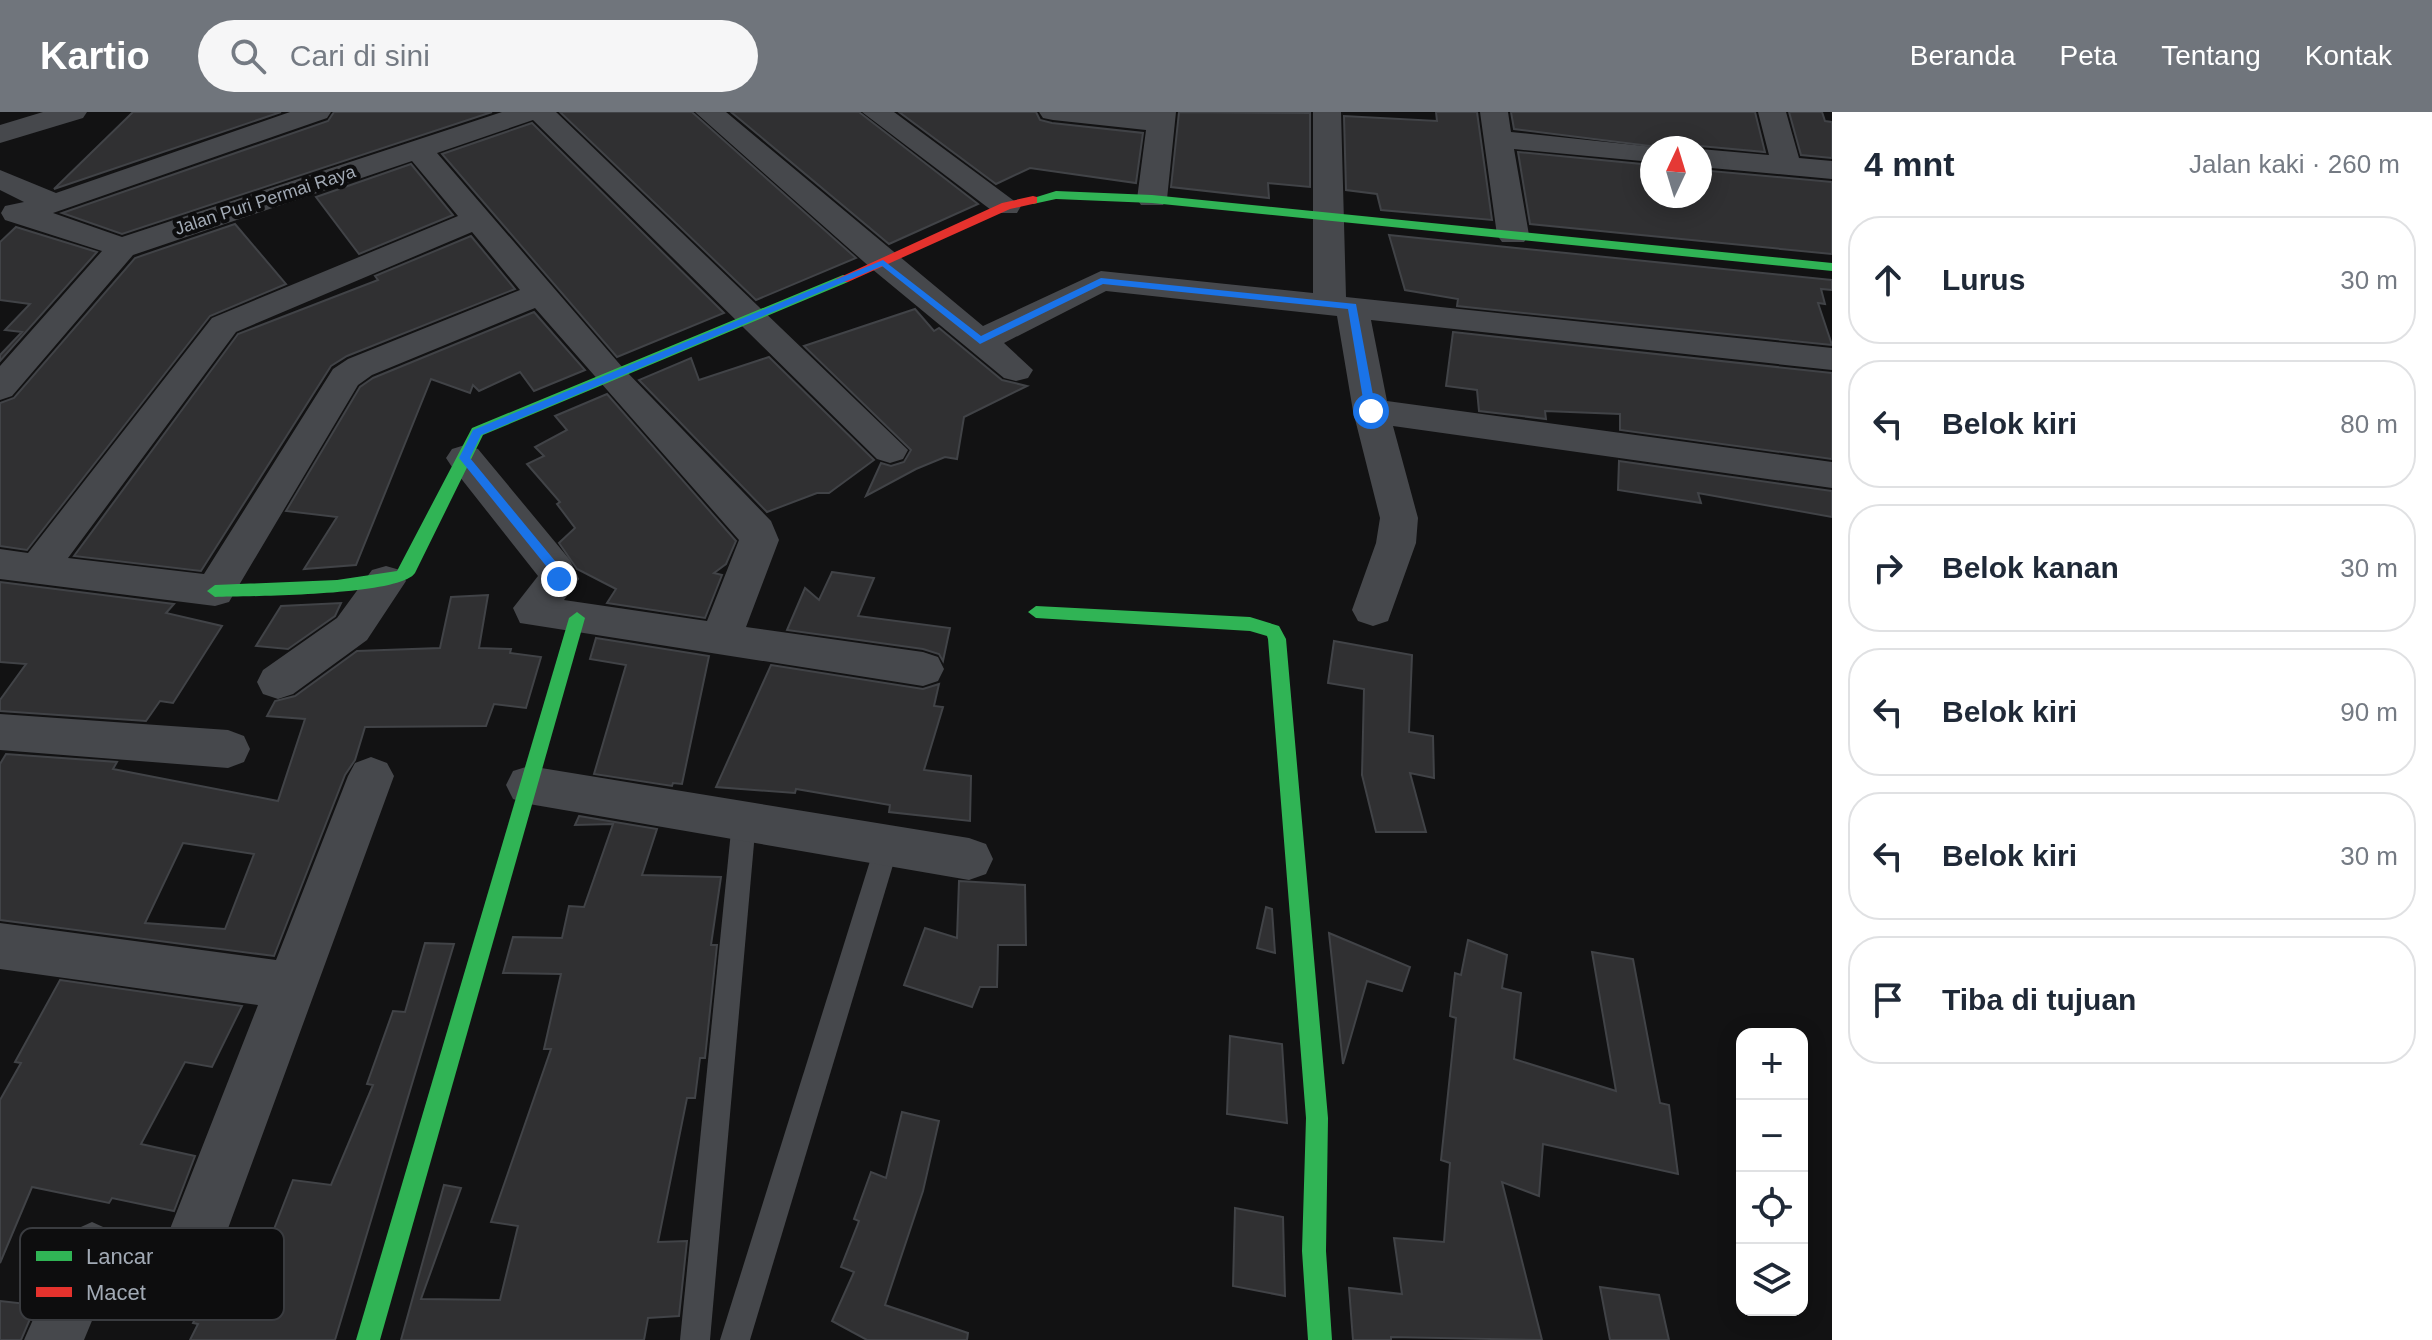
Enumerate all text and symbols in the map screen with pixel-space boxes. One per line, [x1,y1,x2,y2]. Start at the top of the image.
search box [198,20,758,92]
icon: search [226,34,270,78]
text: Kartio [40,35,150,77]
text: Cari di sini [290,39,430,72]
text: Beranda [1910,40,2016,71]
text: Peta [2060,40,2117,71]
text: Tentang [2161,40,2261,71]
text: Kontak [2305,40,2392,71]
north arrow [1640,136,1712,208]
text: 4 mnt [1864,145,1955,183]
text: Jalan kaki · 260 m [2189,149,2400,179]
street label: Jalan Puri Permai Raya [172,161,359,239]
icon: ahead [1866,258,1910,302]
text: Lurus [1942,263,2025,296]
text: 30 m [2340,265,2398,295]
route start [1353,393,1389,429]
icon: left [1866,402,1910,446]
text: Belok kiri [1942,407,2077,440]
text: 80 m [2340,409,2398,439]
icon: right [1866,546,1910,590]
text: Belok kanan [1942,551,2119,584]
text: 30 m [2340,553,2398,583]
route end [541,561,577,597]
icon: left [1866,690,1910,734]
text: Belok kiri [1942,695,2077,728]
text: 90 m [2340,697,2398,727]
icon: left [1866,834,1910,878]
text: Belok kiri [1942,839,2077,872]
text: 30 m [2340,841,2398,871]
icon: arrive [1866,978,1910,1022]
text: Tiba di tujuan [1942,983,2136,1016]
map controls [1736,1028,1808,1316]
button: + [1736,1028,1808,1100]
button: − [1736,1100,1808,1172]
button: locate [1736,1172,1808,1244]
legend [20,1228,284,1320]
text: Lancar [86,1244,153,1269]
button: layers [1736,1244,1808,1316]
text: Macet [86,1280,146,1305]

